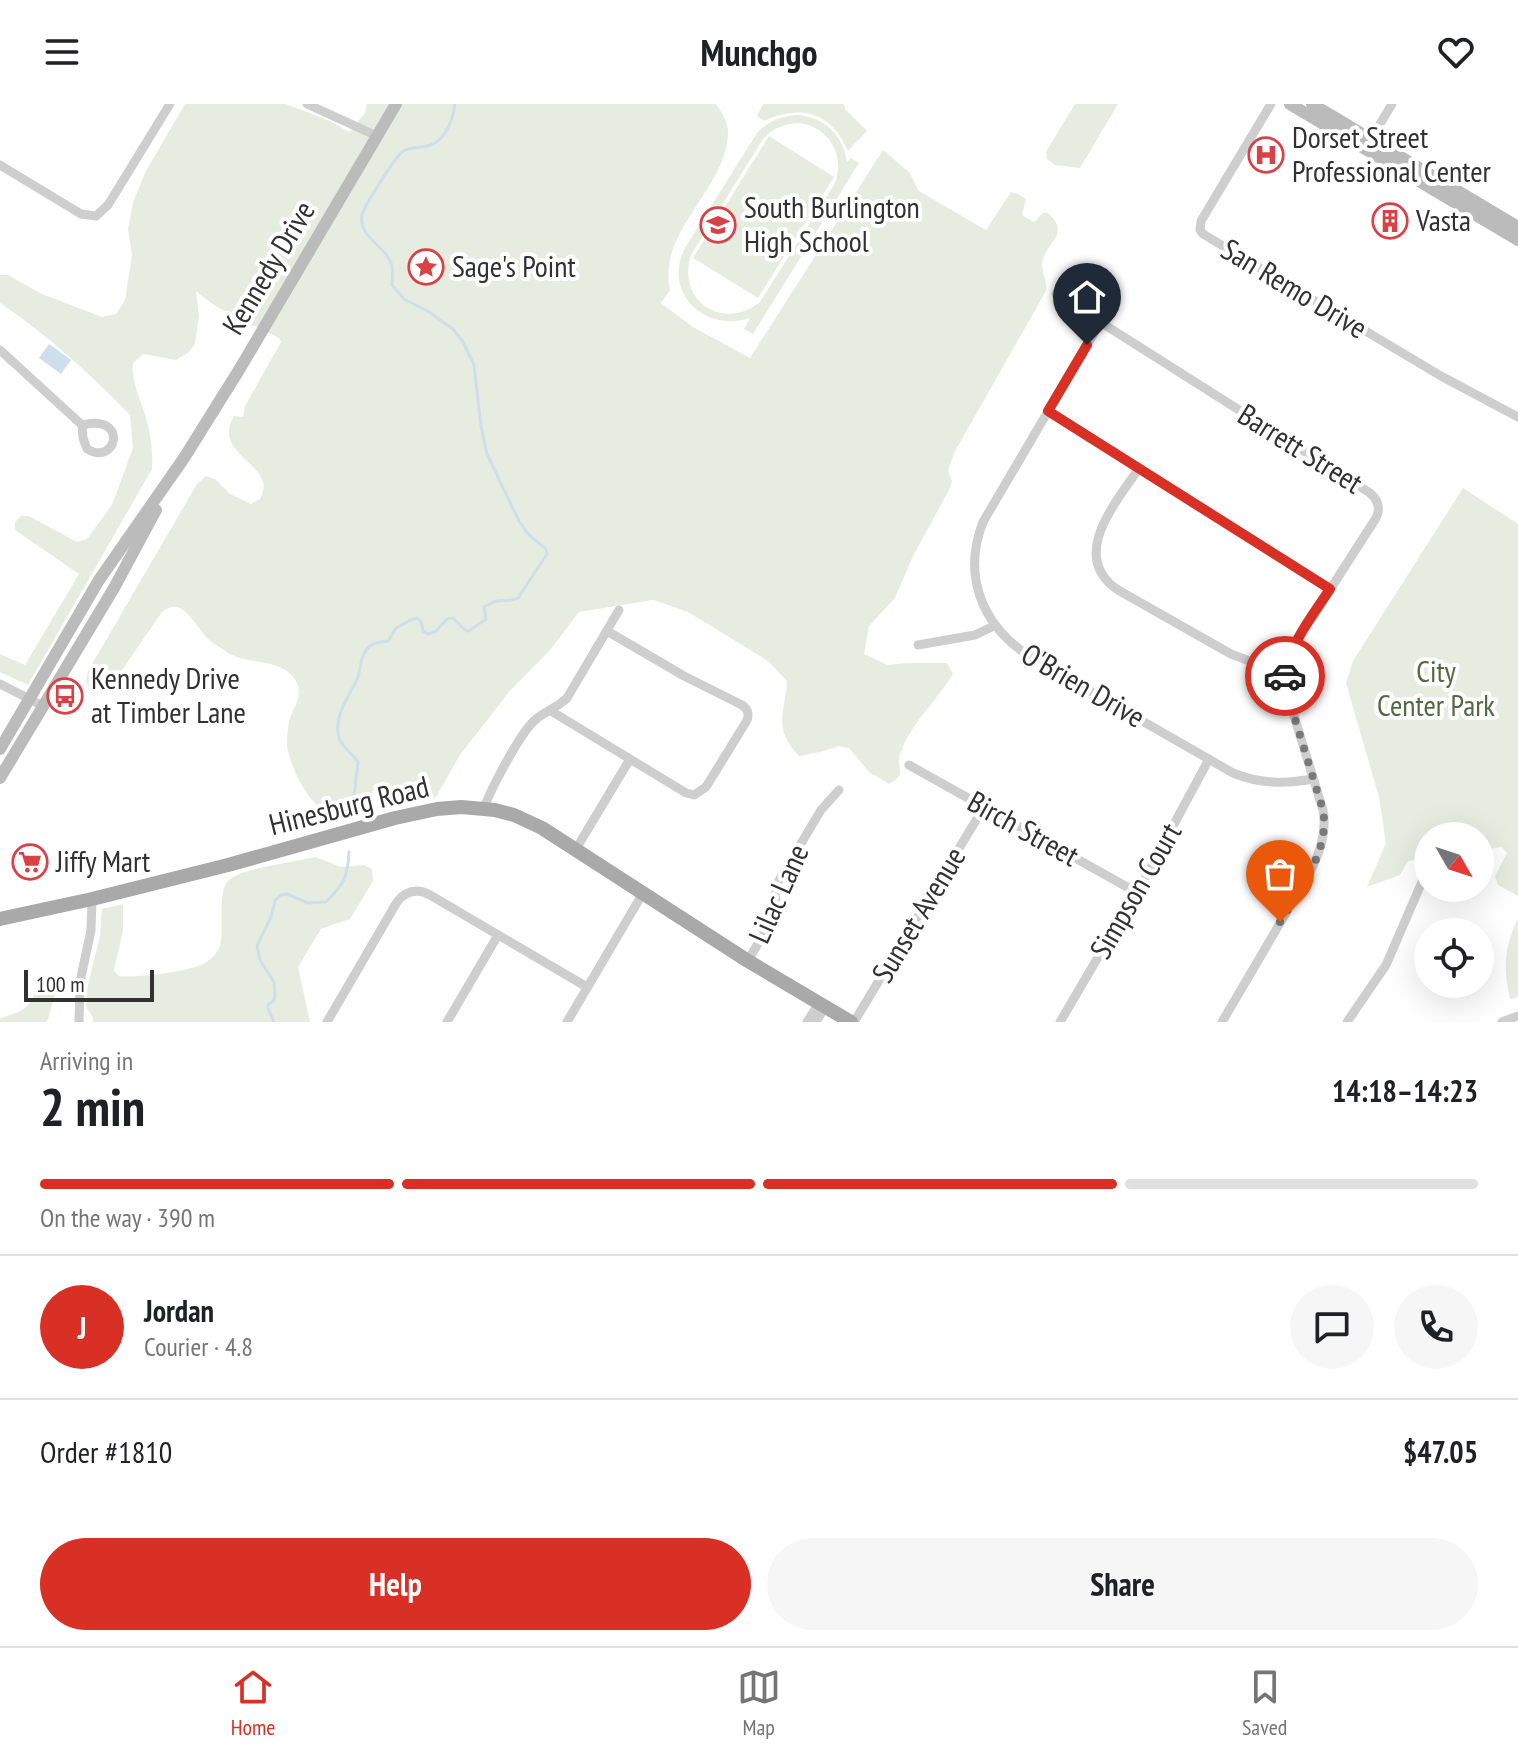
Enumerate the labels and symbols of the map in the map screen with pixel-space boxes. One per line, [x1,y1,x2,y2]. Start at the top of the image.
place label: Dorset Street Professional Center [1292,117,1492,190]
hospital icon: Dorset Street Professional Center [1247,136,1285,174]
place label: South Burlington High School [744,187,920,260]
street label: Kennedy Drive [213,193,323,341]
place label: Vasta [1415,200,1471,239]
building icon: Vasta [1371,202,1409,240]
school or university icon: South Burlington High School [699,206,737,244]
street label: San Remo Drive [1215,229,1375,346]
place label: Sage's Point [452,246,576,285]
place icon: Sage's Point [407,248,445,286]
pin [1053,263,1121,345]
street label: Barrett Street [1231,394,1371,502]
street label: O'Brien Drive [1015,634,1152,736]
courier [1245,636,1325,716]
park label: City Center Park [1377,651,1495,724]
place label: Kennedy Drive at Timber Lane [91,658,246,731]
bus stop icon: Kennedy Drive at Timber Lane [46,677,84,715]
street label: Hinesburg Road [265,766,432,843]
street label: Birch Street [961,781,1087,874]
street label: Simpson Court [1080,815,1190,965]
north arrow [1414,822,1494,902]
street label: Lilac Lane [739,838,817,949]
street label: Sunset Avenue [862,839,973,989]
pin [1246,840,1314,922]
place label: Jiffy Mart [55,841,151,880]
supermarket icon: Jiffy Mart [11,843,49,881]
scale bar [24,966,154,1002]

